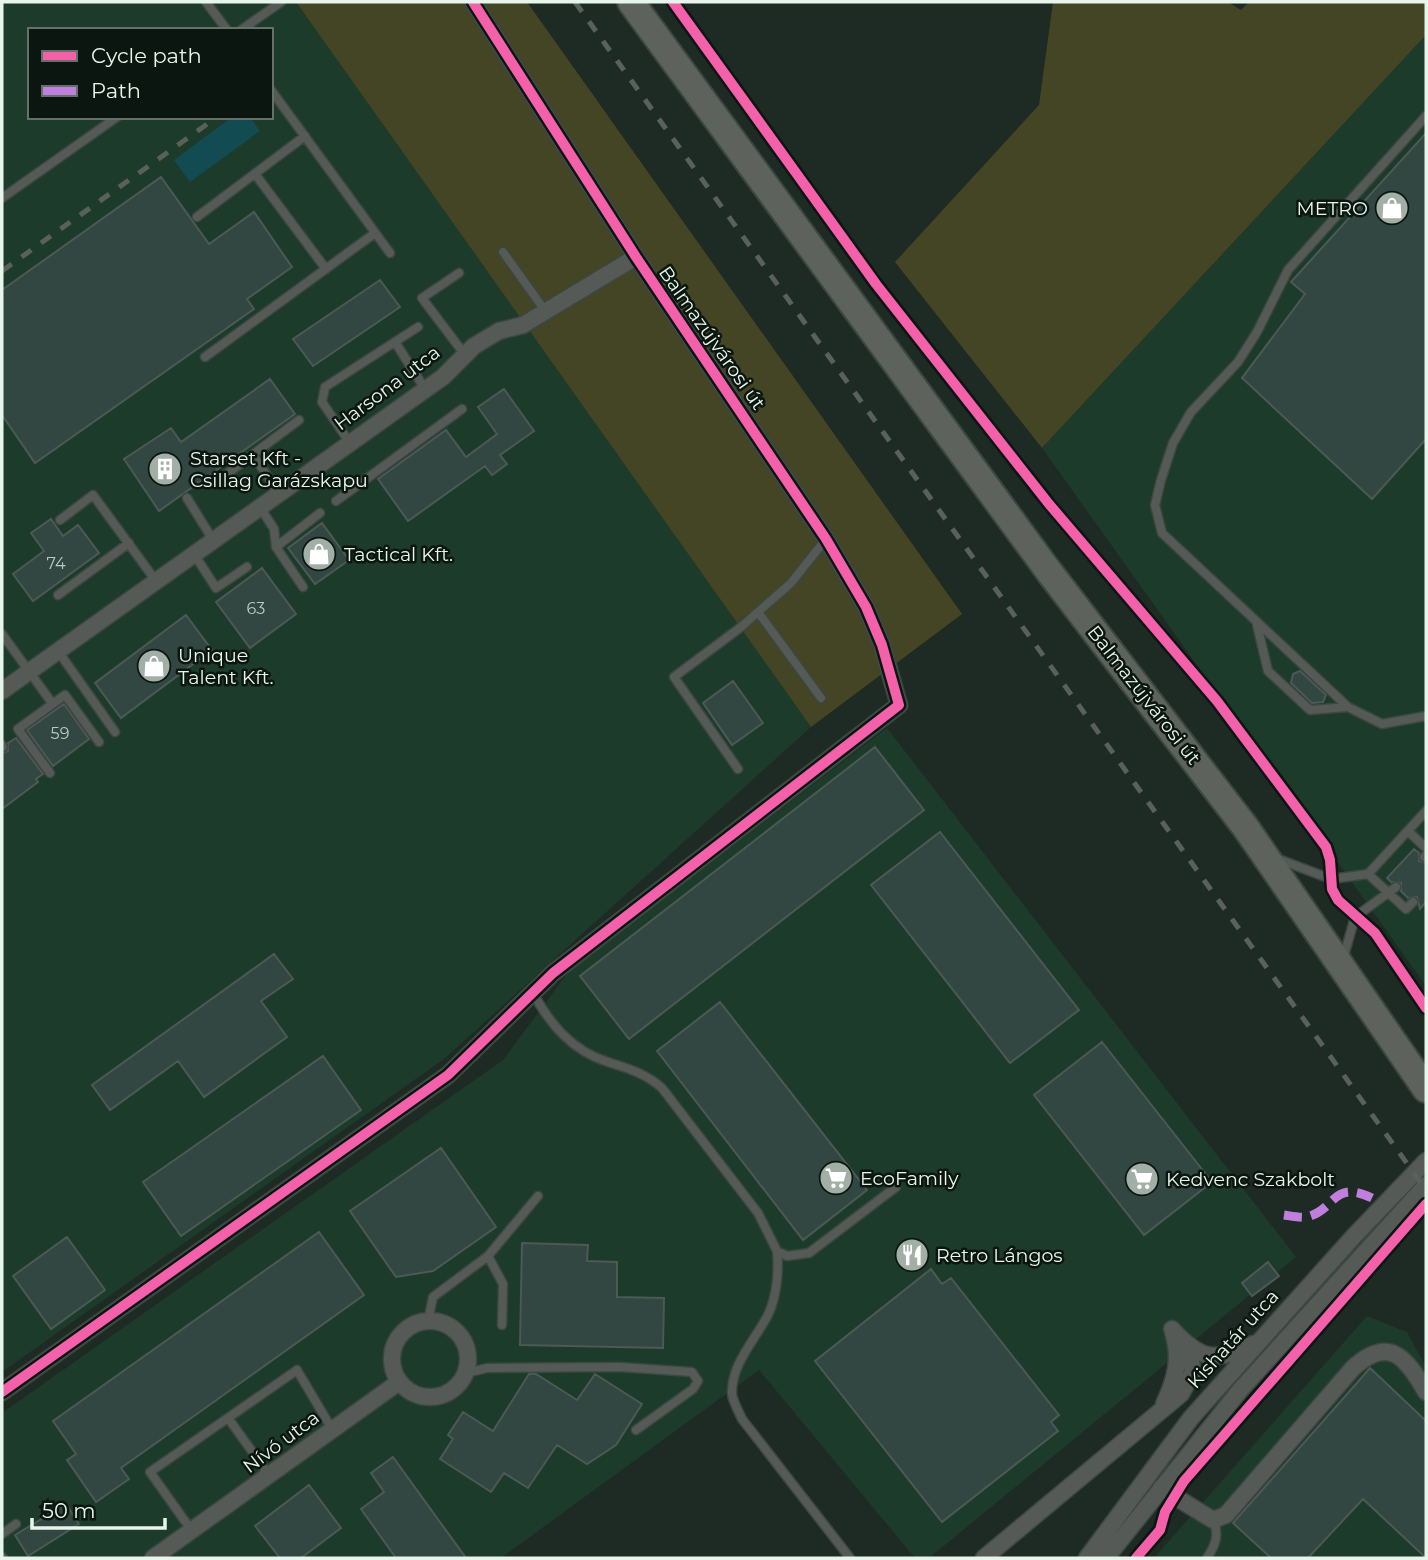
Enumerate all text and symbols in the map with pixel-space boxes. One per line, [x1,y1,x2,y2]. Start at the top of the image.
legend [28,28,273,119]
text: Cycle path [91,43,202,68]
text: Path [91,78,141,103]
shop icon: METRO [1373,189,1411,227]
place label: METRO [1297,197,1368,220]
street label: Balmazújvárosi út [654,262,770,414]
street label: Harsona utca [330,341,444,435]
place label: Starset Kft - Csillag Garázskapu [190,447,368,492]
building icon: Starset Kft - Csillag Garázskapu [146,450,184,488]
shop icon: Tactical Kft. [300,535,338,573]
place label: Tactical Kft. [344,543,453,566]
house number: 74 [47,554,66,573]
house number: 63 [247,599,265,618]
street label: Balmazújvárosi út [1083,621,1206,769]
place label: Unique Talent Kft. [178,644,274,689]
shop icon: Unique Talent Kft. [135,647,173,685]
house number: 59 [51,724,69,743]
supermarket icon: EcoFamily [817,1159,855,1197]
supermarket icon: Kedvenc Szakbolt [1123,1160,1161,1198]
place label: EcoFamily [860,1167,959,1190]
place label: Kedvenc Szakbolt [1166,1168,1335,1191]
restaurant icon: Retro Lángos [893,1236,931,1274]
place label: Retro Lángos [936,1244,1063,1267]
street label: Kishatár utca [1183,1285,1283,1393]
street label: Nívó utca [238,1406,324,1478]
scale bar [32,1486,164,1530]
text: 50 m [42,1498,96,1523]

